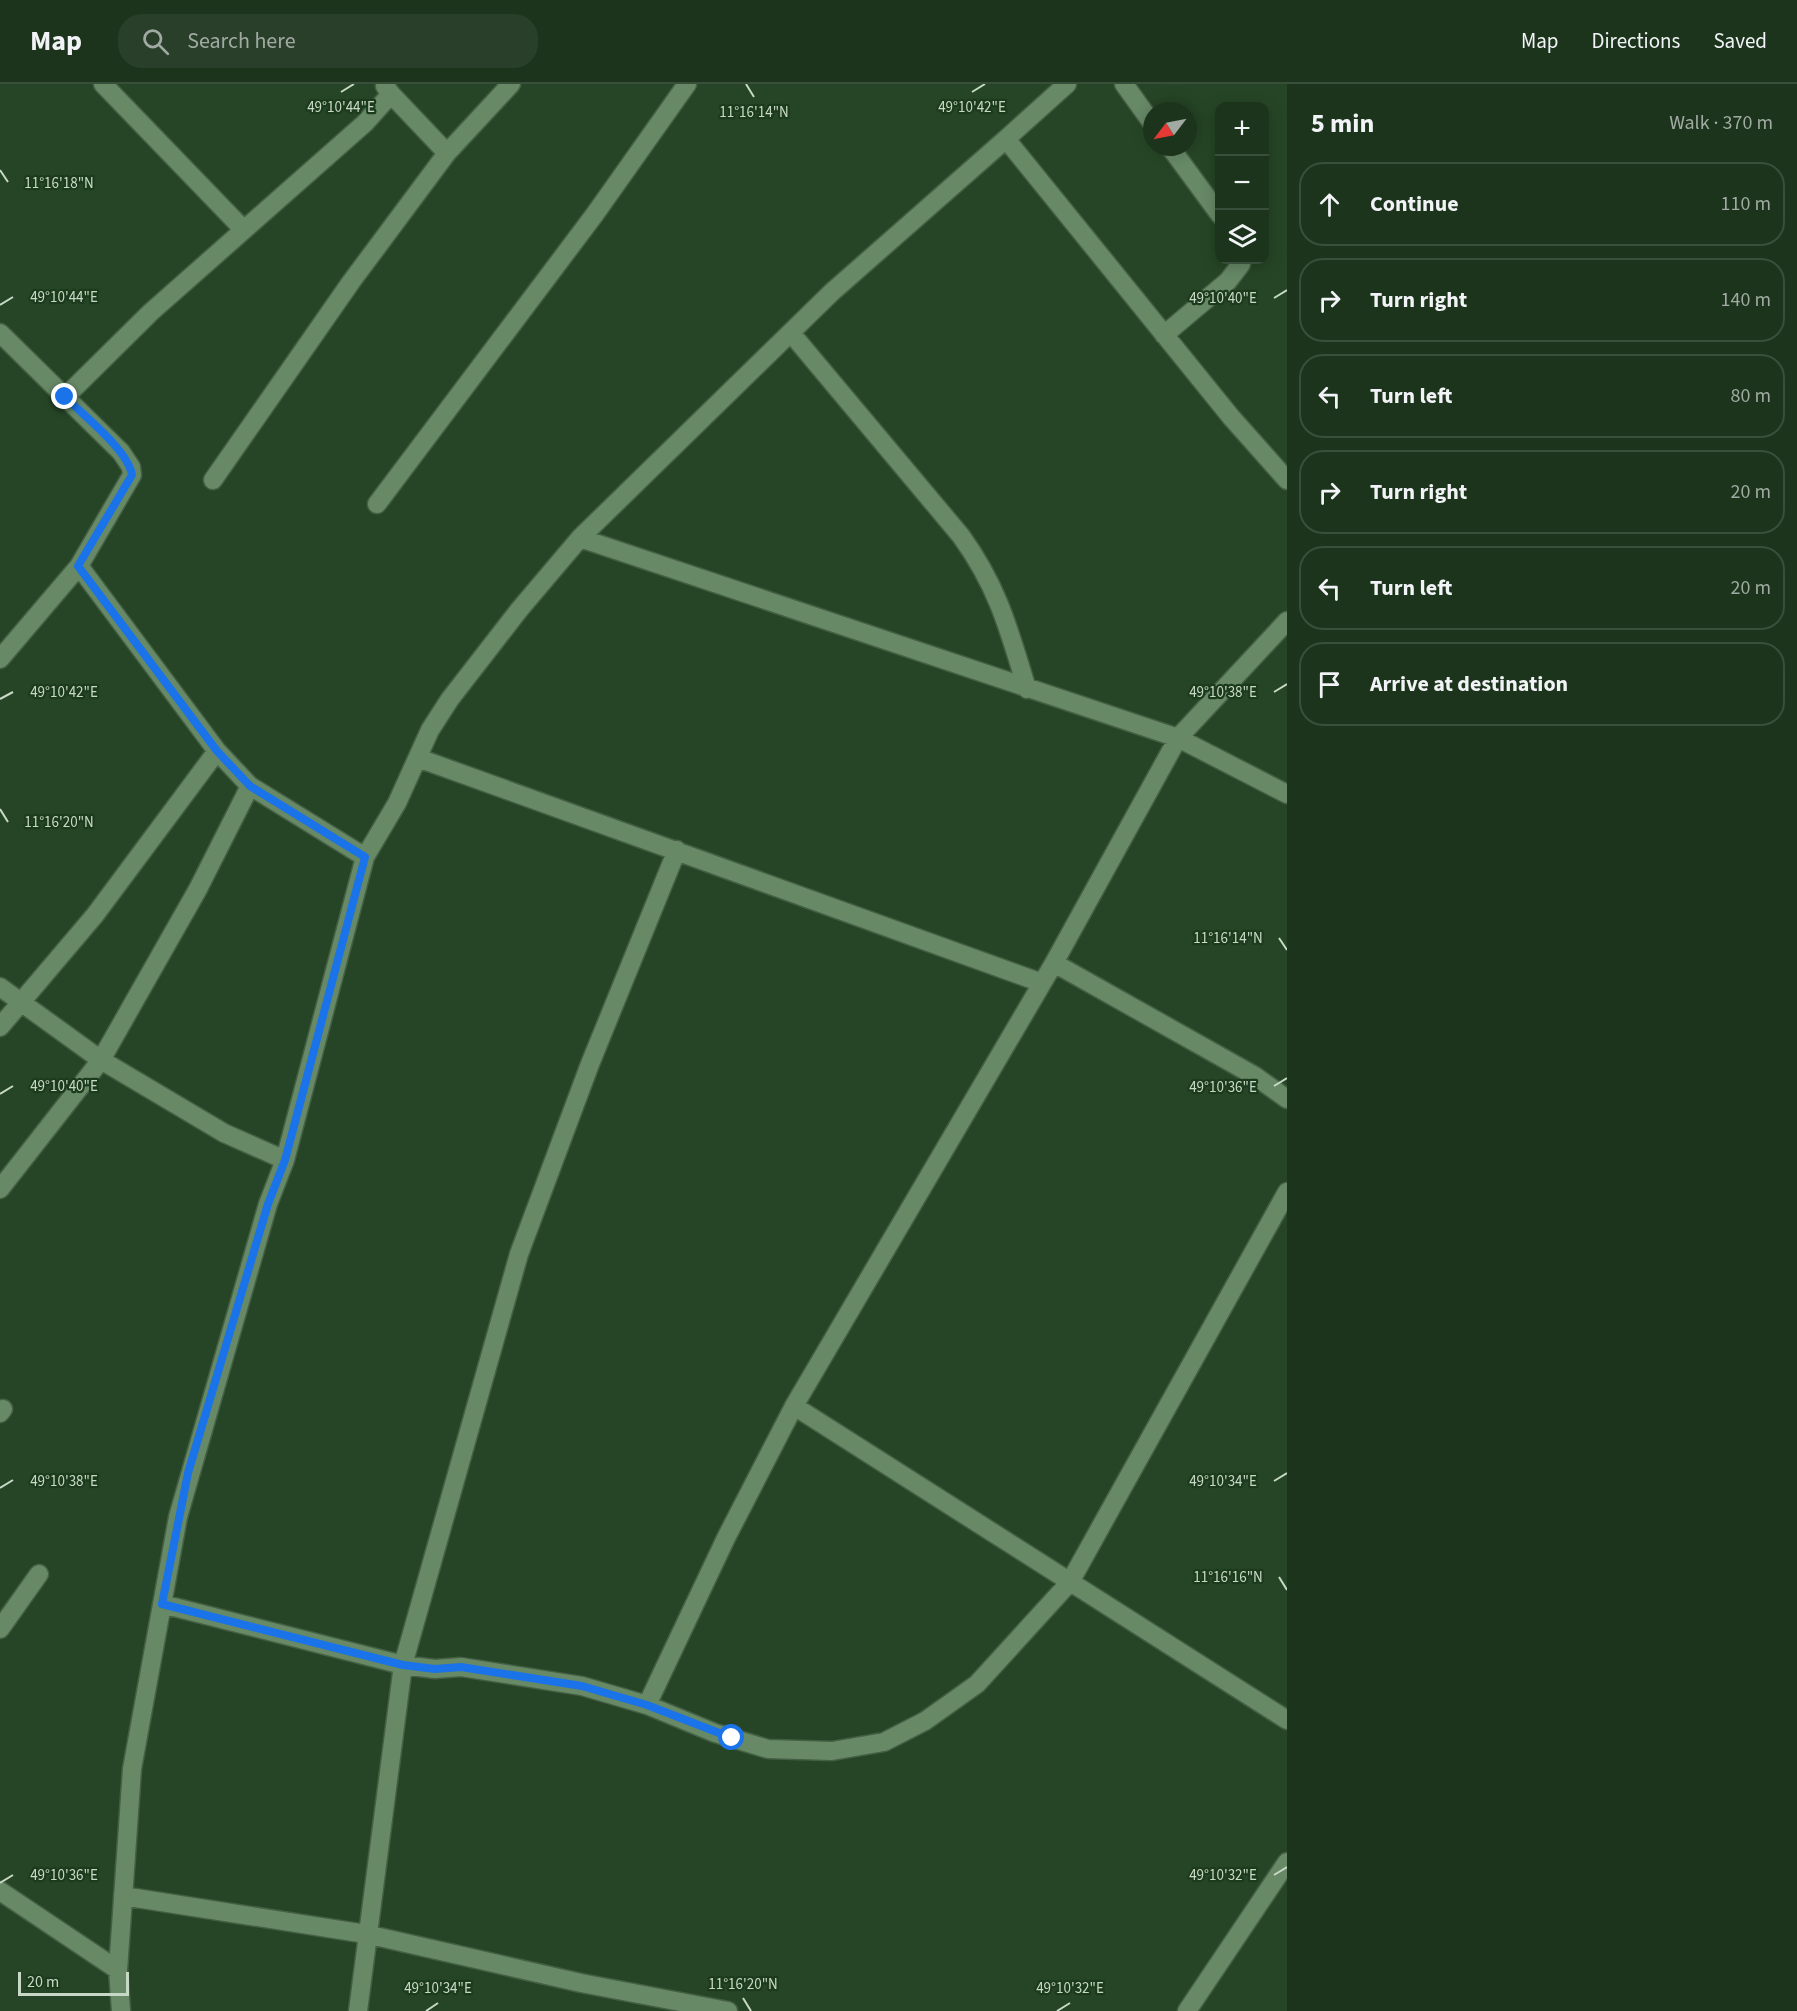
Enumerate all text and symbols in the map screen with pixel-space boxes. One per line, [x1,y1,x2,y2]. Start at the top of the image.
search box [118,14,538,68]
text: Map [30,21,82,61]
icon: search [139,25,172,58]
text: Search here [187,25,296,57]
text: Map [1521,26,1559,56]
text: Directions [1592,26,1680,56]
text: Saved [1713,26,1767,56]
text: 49°10'44"E [307,97,375,118]
text: 49°10'42"E [938,97,1006,118]
text: 11°16'14"N [719,102,789,123]
north arrow [1143,102,1197,156]
map controls [1215,102,1269,264]
button: + [1215,102,1269,156]
text: 5 min [1311,105,1374,142]
text: Walk · 370 m [1669,109,1773,137]
button: − [1215,156,1269,210]
text: 11°16'18"N [24,173,94,194]
icon: ahead [1313,188,1346,221]
text: Continue [1370,188,1459,220]
text: 110 m [1721,190,1771,218]
button: layers [1215,210,1269,264]
icon: right [1313,284,1346,317]
text: Turn right [1370,284,1467,316]
text: 140 m [1721,286,1771,314]
text: 49°10'44"E [30,287,98,308]
text: 49°10'40"E [1189,288,1257,309]
icon: left [1313,380,1346,413]
text: Turn left [1370,380,1452,412]
text: 80 m [1731,382,1771,410]
route end [51,383,77,409]
icon: right [1313,476,1346,509]
text: Turn right [1370,476,1467,508]
text: 20 m [1731,478,1771,506]
icon: left [1313,572,1346,605]
text: Turn left [1370,572,1452,604]
text: 20 m [1731,574,1771,602]
icon: arrive [1313,668,1346,701]
text: Arrive at destination [1370,668,1568,700]
text: 49°10'42"E [30,682,98,703]
text: 49°10'38"E [1189,682,1257,703]
text: 11°16'20"N [24,812,94,833]
text: 11°16'14"N [1193,928,1263,949]
text: 49°10'40"E [30,1076,98,1097]
text: 49°10'36"E [1189,1077,1257,1098]
text: 49°10'38"E [30,1471,98,1492]
text: 49°10'34"E [1189,1471,1257,1492]
text: 11°16'16"N [1193,1567,1263,1588]
route start [718,1724,744,1750]
text: 49°10'36"E [30,1865,98,1886]
text: 49°10'32"E [1189,1865,1257,1886]
scale bar [18,1969,129,1996]
text: 20 m [27,1971,59,1993]
text: 11°16'20"N [708,1974,778,1995]
text: 49°10'34"E [404,1978,472,1999]
text: 49°10'32"E [1036,1978,1104,1999]

